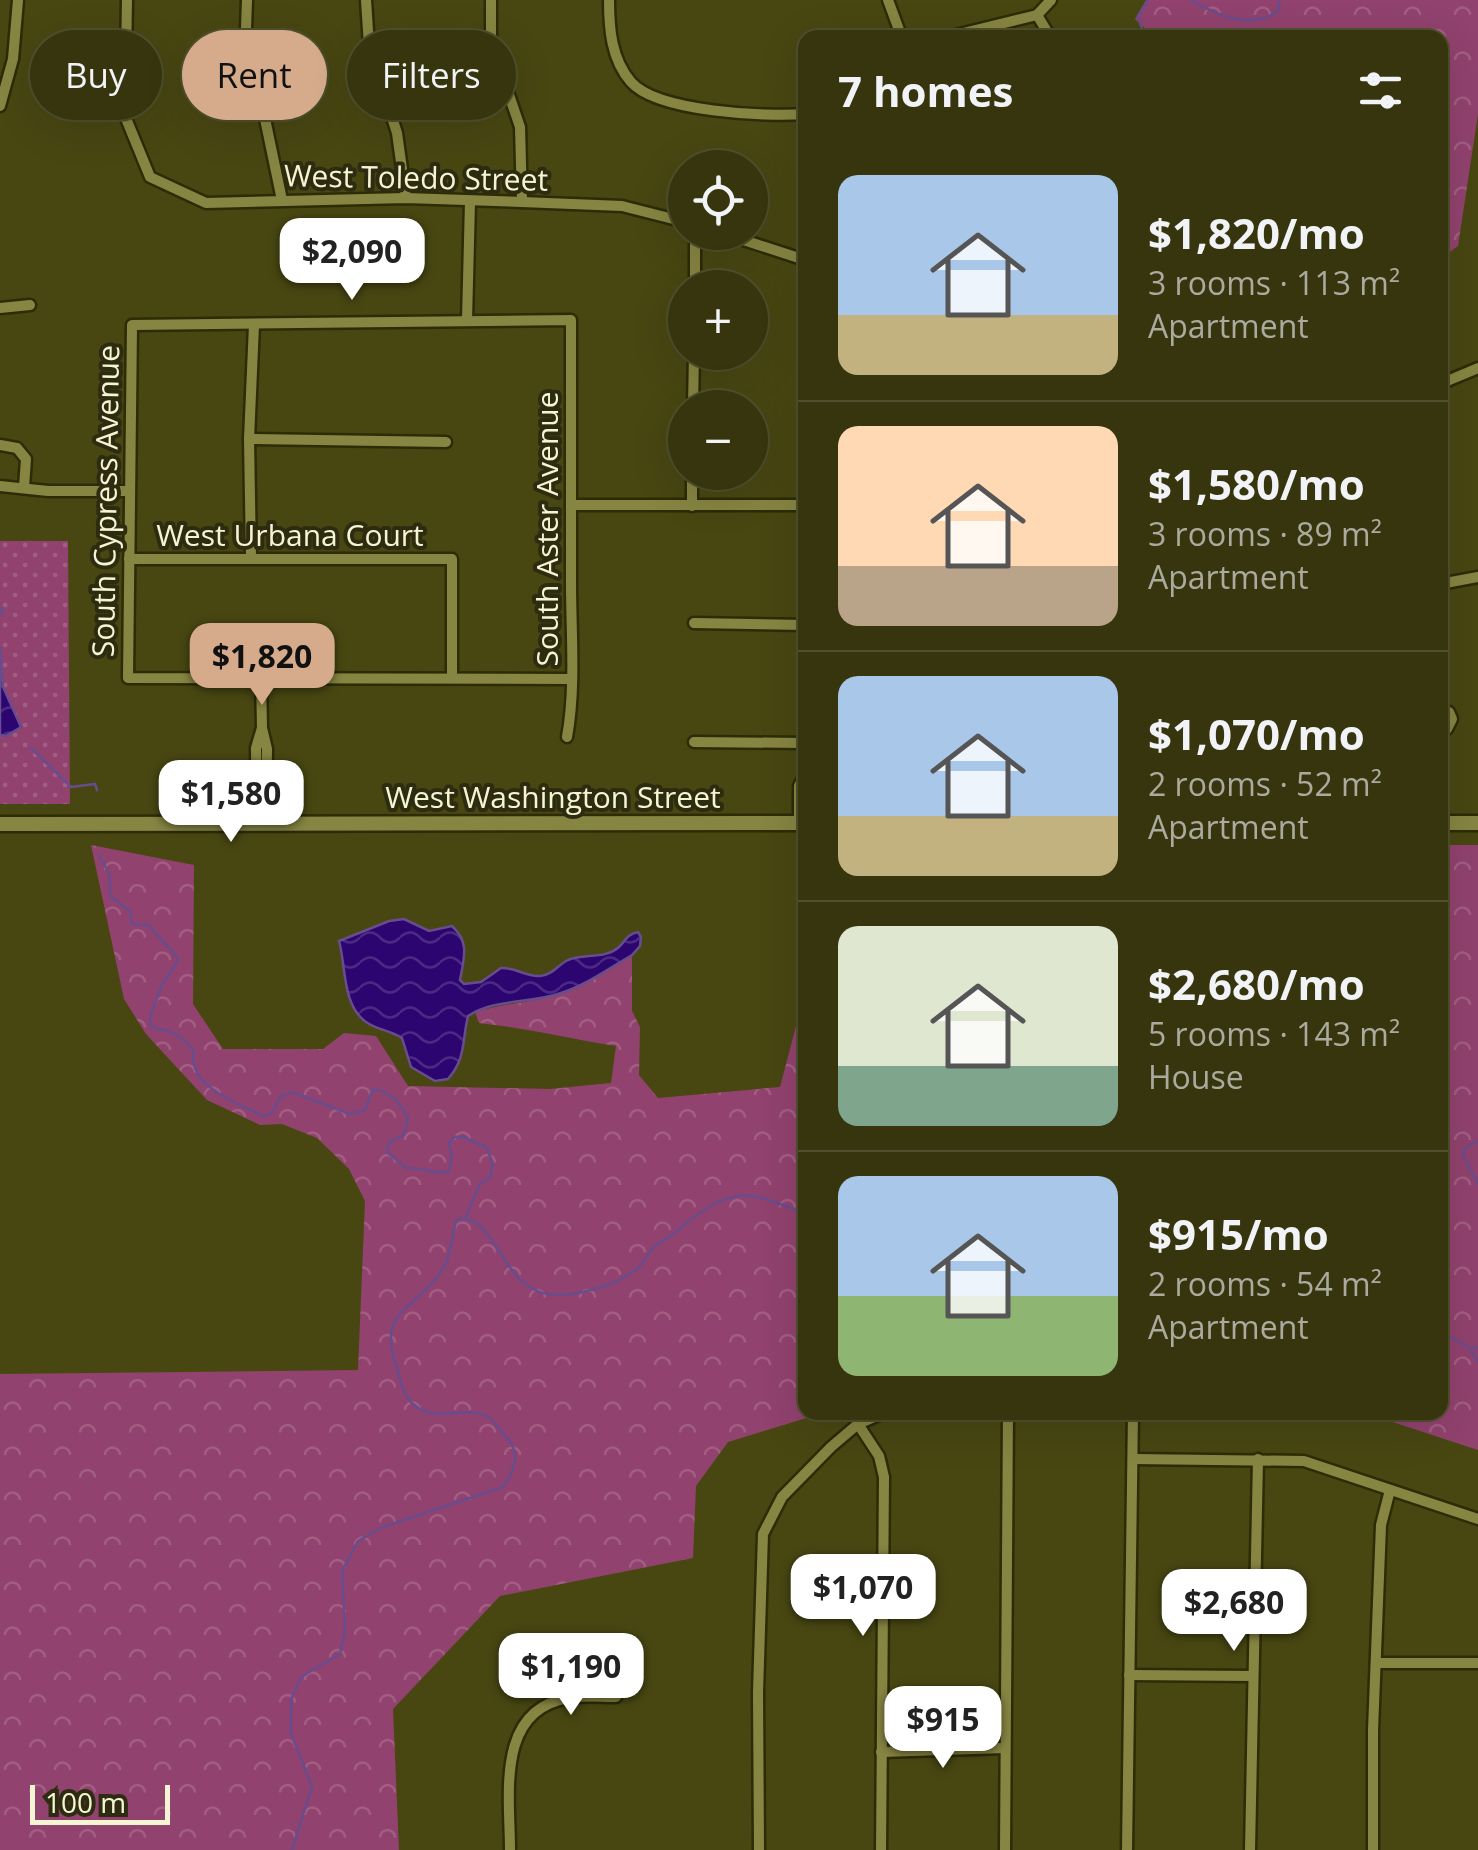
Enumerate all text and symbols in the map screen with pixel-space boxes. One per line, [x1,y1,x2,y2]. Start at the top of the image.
chip: Buy [30,30,162,120]
chip: Rent [182,30,327,120]
chip: Filters [347,30,516,120]
text: 7 homes [838,62,1013,119]
icon: filters [1353,63,1408,118]
map controls [668,150,768,490]
button: locate [668,150,768,250]
street label: West Toledo Street [284,154,548,200]
text: $1,820/mo [1148,204,1365,261]
icon: home [918,215,1038,335]
pin: $2,090 [271,218,433,303]
text: $2,090 [302,229,402,272]
text: 3 rooms · 113 m² [1148,261,1400,304]
button: + [668,270,768,370]
text: Apartment [1148,304,1309,347]
street label: South Cypress Avenue [82,345,128,657]
button: − [668,390,768,490]
street label: South Aster Avenue [526,391,567,667]
text: $1,580/mo [1148,455,1365,512]
icon: home [918,466,1038,586]
text: 3 rooms · 89 m² [1148,512,1382,555]
street label: West Urbana Court [156,514,424,555]
text: Apartment [1148,555,1309,598]
pin: $1,820 [181,623,343,708]
text: $1,820 [212,634,312,677]
text: $1,070/mo [1148,705,1365,762]
icon: home [918,716,1038,836]
pin: $1,580 [150,760,312,845]
text: 2 rooms · 52 m² [1148,762,1382,805]
text: $1,580 [181,771,281,814]
street label: West Washington Street [385,776,721,817]
text: Apartment [1148,805,1309,848]
text: $2,680/mo [1148,955,1365,1012]
icon: home [918,966,1038,1086]
text: 5 rooms · 143 m² [1148,1012,1400,1055]
text: House [1148,1055,1244,1098]
text: $915/mo [1148,1205,1329,1262]
icon: home [918,1216,1038,1336]
text: 2 rooms · 54 m² [1148,1262,1382,1305]
text: Apartment [1148,1305,1309,1348]
pin: $1,070 [782,1554,944,1639]
text: $1,070 [813,1565,913,1608]
pin: $2,680 [1153,1569,1315,1654]
text: $2,680 [1184,1580,1284,1623]
pin: $1,190 [490,1633,652,1718]
text: $1,190 [521,1644,621,1687]
pin: $915 [884,1686,1002,1771]
text: $915 [906,1697,980,1740]
scale bar [30,1780,170,1824]
text: 100 m [45,1783,126,1821]

